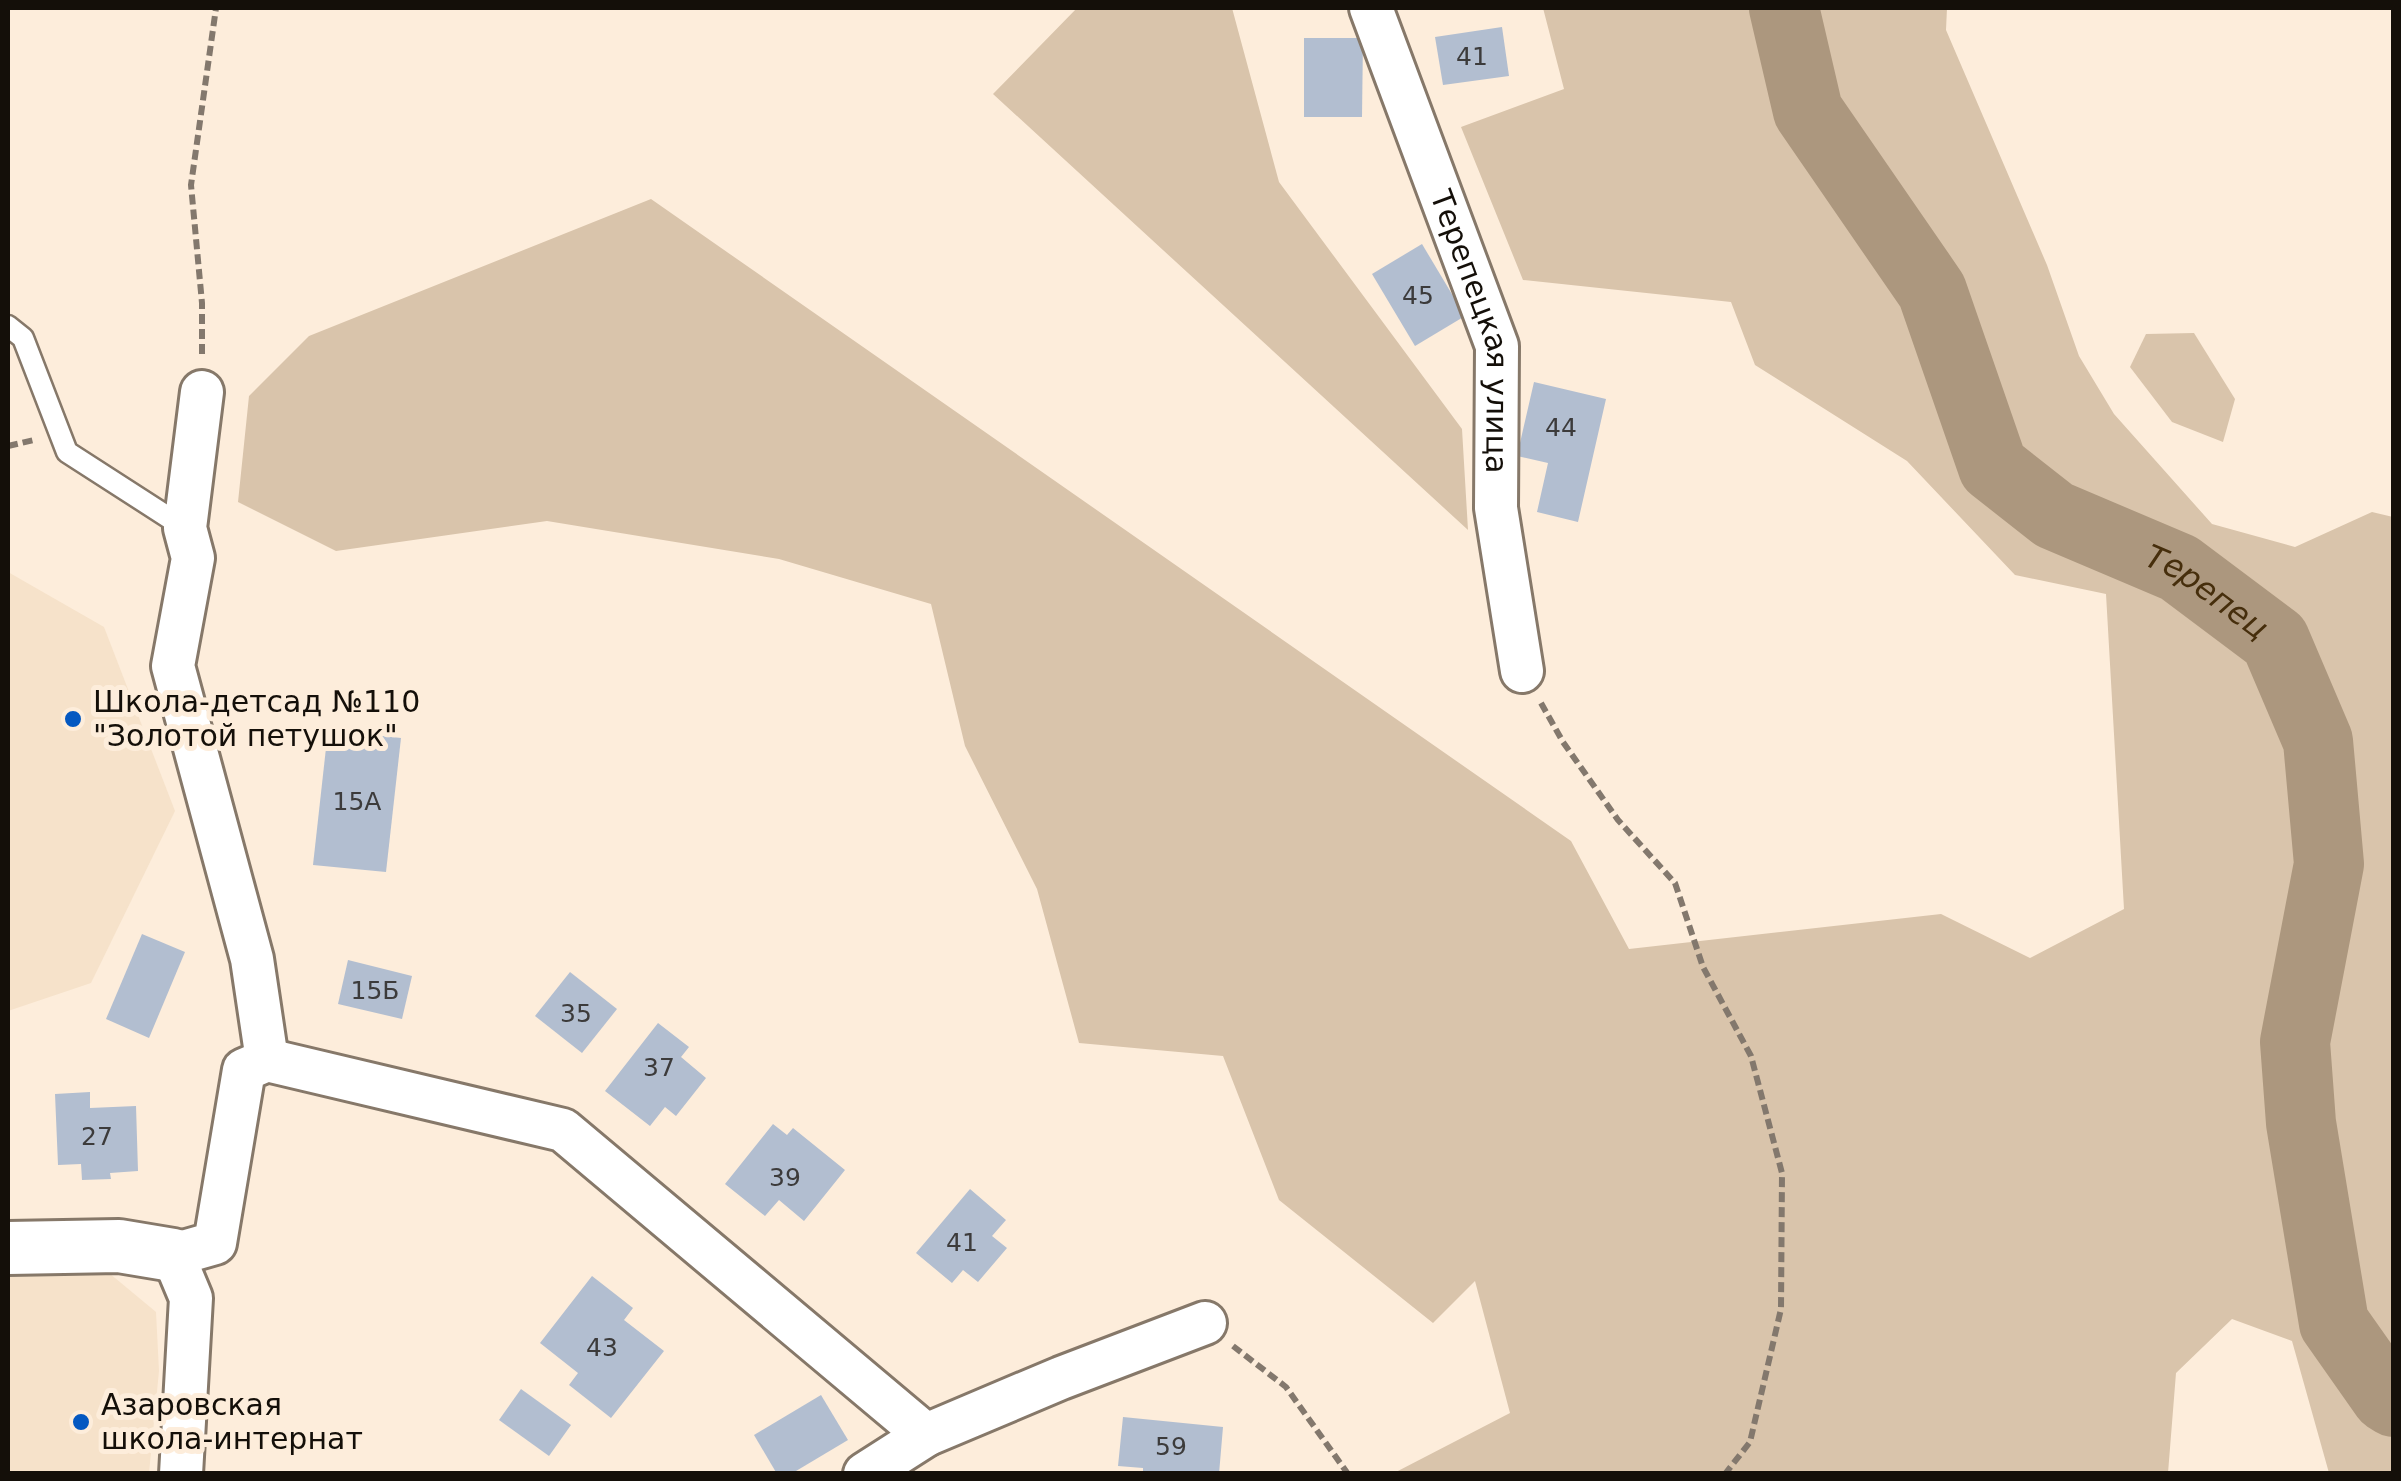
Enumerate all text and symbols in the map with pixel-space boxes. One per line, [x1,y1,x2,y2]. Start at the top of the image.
house number: 41 [1456,42,1488,71]
street label: Терепецкая улица [1423,184,1515,473]
house number: 45 [1402,281,1434,310]
house number: 44 [1545,413,1577,442]
water label: Терепец [2140,537,2276,647]
place label: Школа-детсад №110 "Золотой петушок" [93,684,420,753]
marker: Школа-детсад №110 "Золотой петушок" [62,708,84,730]
house number: 15А [333,787,381,816]
house number: 15Б [351,976,399,1005]
house number: 35 [560,999,592,1028]
house number: 37 [643,1053,675,1082]
house number: 27 [81,1122,113,1151]
house number: 39 [769,1163,801,1192]
house number: 41 [946,1228,978,1257]
house number: 43 [586,1333,618,1362]
place label: Азаровская школа-интернат [101,1387,363,1456]
marker: Азаровская школа-интернат [70,1411,92,1433]
house number: 59 [1155,1432,1187,1461]

